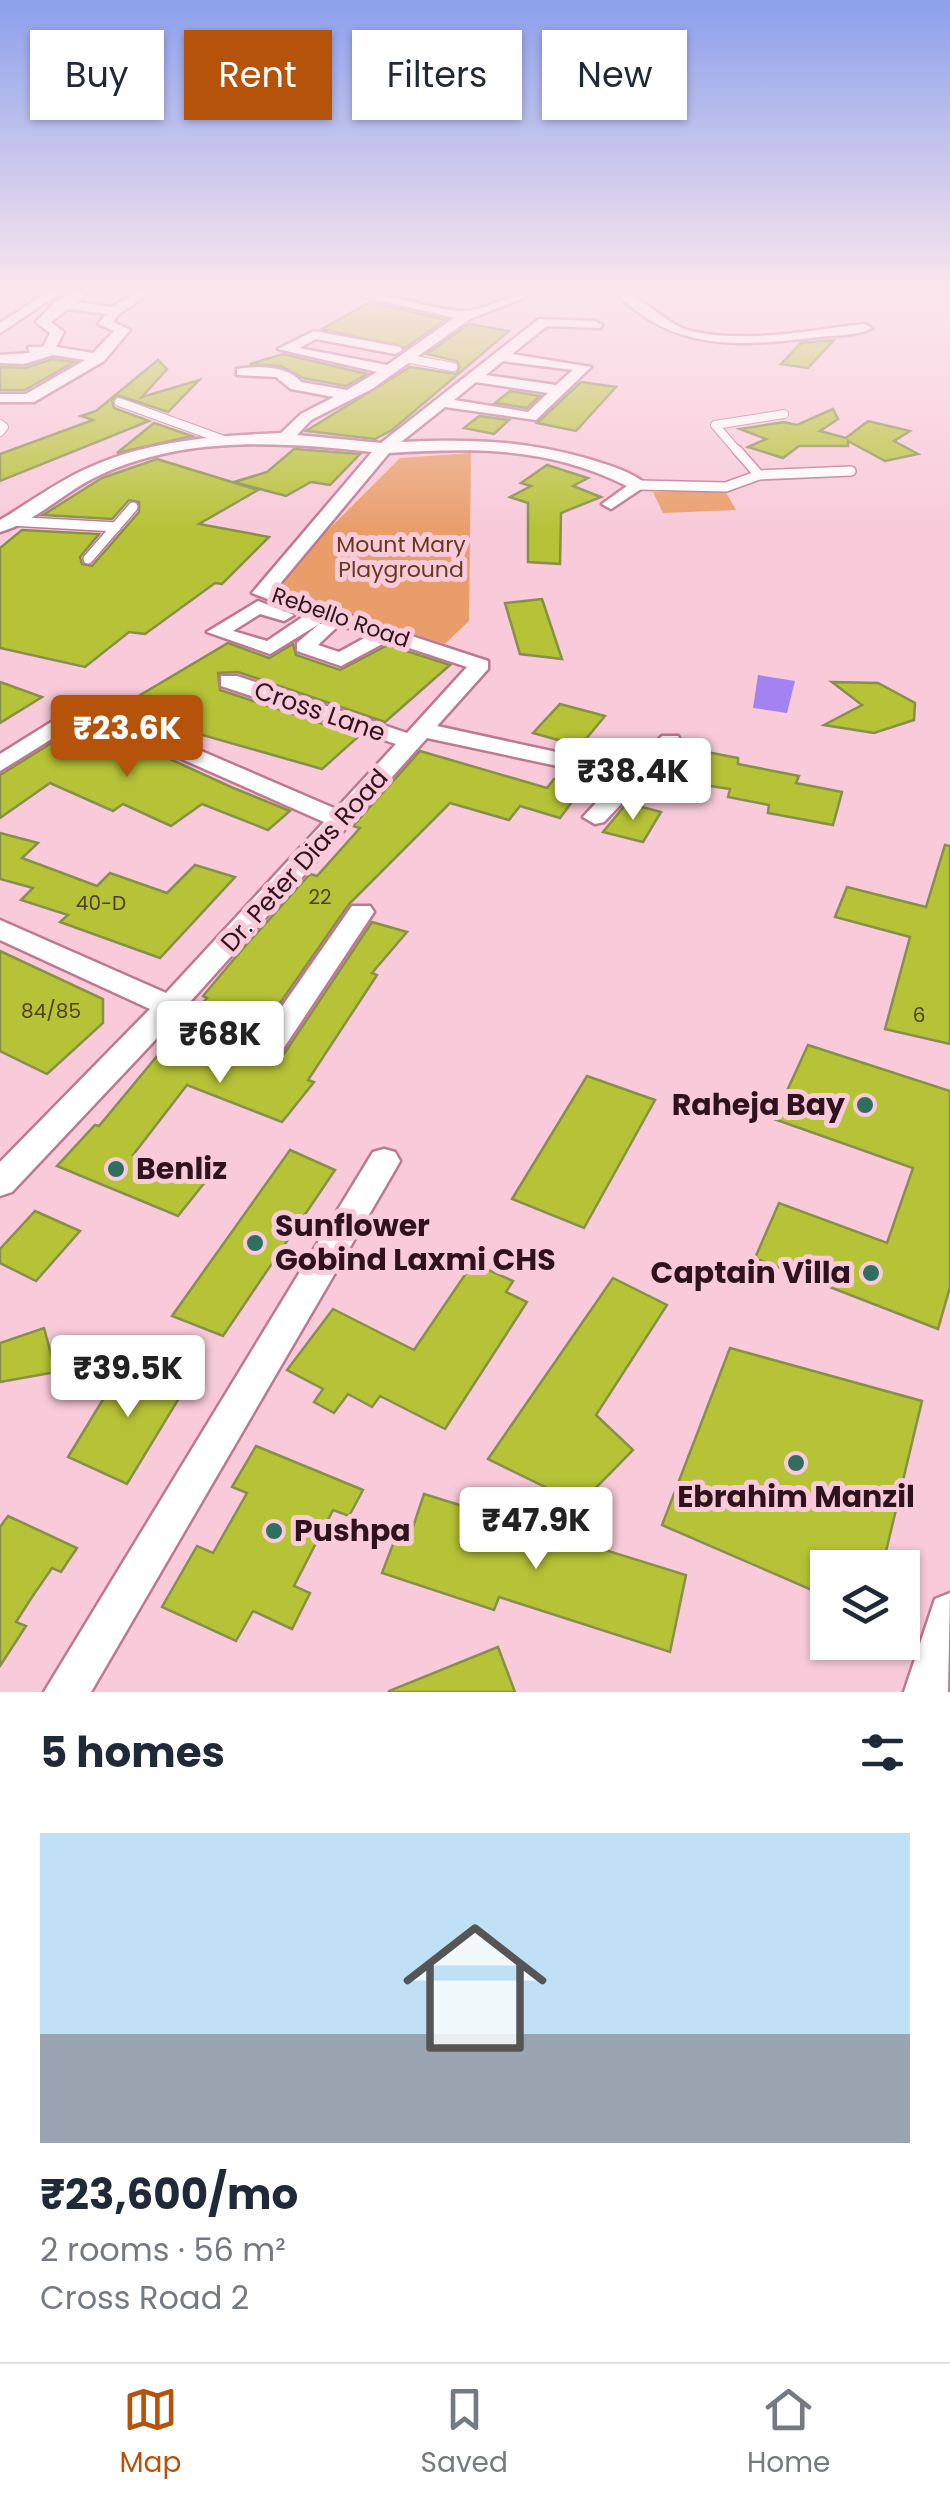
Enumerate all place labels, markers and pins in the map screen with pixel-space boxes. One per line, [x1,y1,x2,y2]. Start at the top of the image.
pin: ₹23.6K [46,695,208,780]
pin: ₹38.4K [552,738,714,823]
pin: ₹68K [161,1001,279,1086]
place label: Raheja Bay [672,1083,845,1126]
marker: Raheja Bay [854,1094,876,1116]
place label: Benliz [136,1147,227,1190]
marker: Benliz [105,1158,127,1180]
place label: Sunflower Gobind Laxmi CHS [275,1204,556,1281]
marker: Sunflower Gobind Laxmi CHS [244,1232,266,1254]
place label: Captain Villa [651,1251,851,1294]
marker: Captain Villa [860,1262,882,1284]
pin: ₹39.5K [47,1335,209,1420]
marker: Ebrahim Manzil [785,1452,807,1474]
place label: Ebrahim Manzil [677,1475,915,1518]
pin: ₹47.9K [455,1487,617,1572]
place label: Pushpa [294,1509,411,1552]
marker: Pushpa [263,1520,285,1542]

